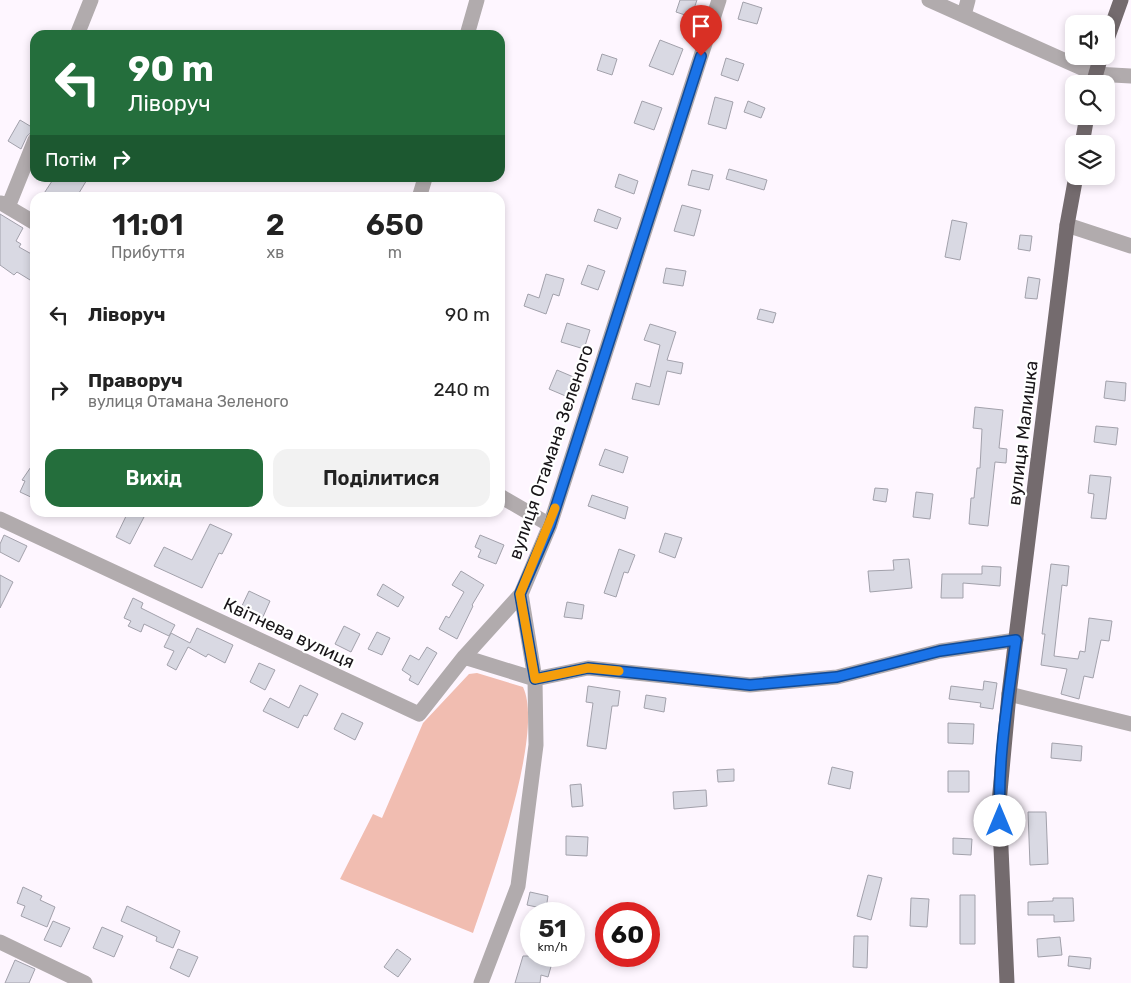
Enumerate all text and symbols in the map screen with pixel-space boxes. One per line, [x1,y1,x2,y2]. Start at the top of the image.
pin [680,5,722,56]
icon: arrive [687,12,715,40]
map controls [1065,15,1115,185]
button: sound [1065,15,1115,65]
text: 90 m [128,48,214,90]
icon: left [45,50,110,115]
button: search [1065,75,1115,125]
text: Ліворуч [128,90,211,117]
button: layers [1065,135,1115,185]
icon: right [107,145,135,173]
text: Потім [45,148,97,171]
text: 11:01 [112,207,184,243]
text: 2 [266,207,285,243]
text: 650 [366,207,424,243]
text: Прибуття [111,243,185,262]
text: хв [267,243,284,262]
text: m [388,243,402,262]
icon: left [45,301,73,329]
text: Ліворуч [88,303,165,326]
text: 90 m [445,303,490,326]
street label: вулиця Отамана Зеленого [504,342,598,562]
street label: вулиця Малишка [1003,359,1043,507]
text: Праворуч [88,369,183,392]
icon: right [45,376,73,404]
text: 240 m [434,378,490,401]
text: вулиця Отамана Зеленого [88,392,289,411]
button: Вихід [45,449,263,507]
button: Поділитися [273,449,490,507]
street label: Квітнева вулиця [220,593,358,673]
position arrow [973,794,1025,846]
speed limit sign: 60 [595,902,660,967]
text: 51 [538,914,567,943]
text: km/h [538,940,567,954]

